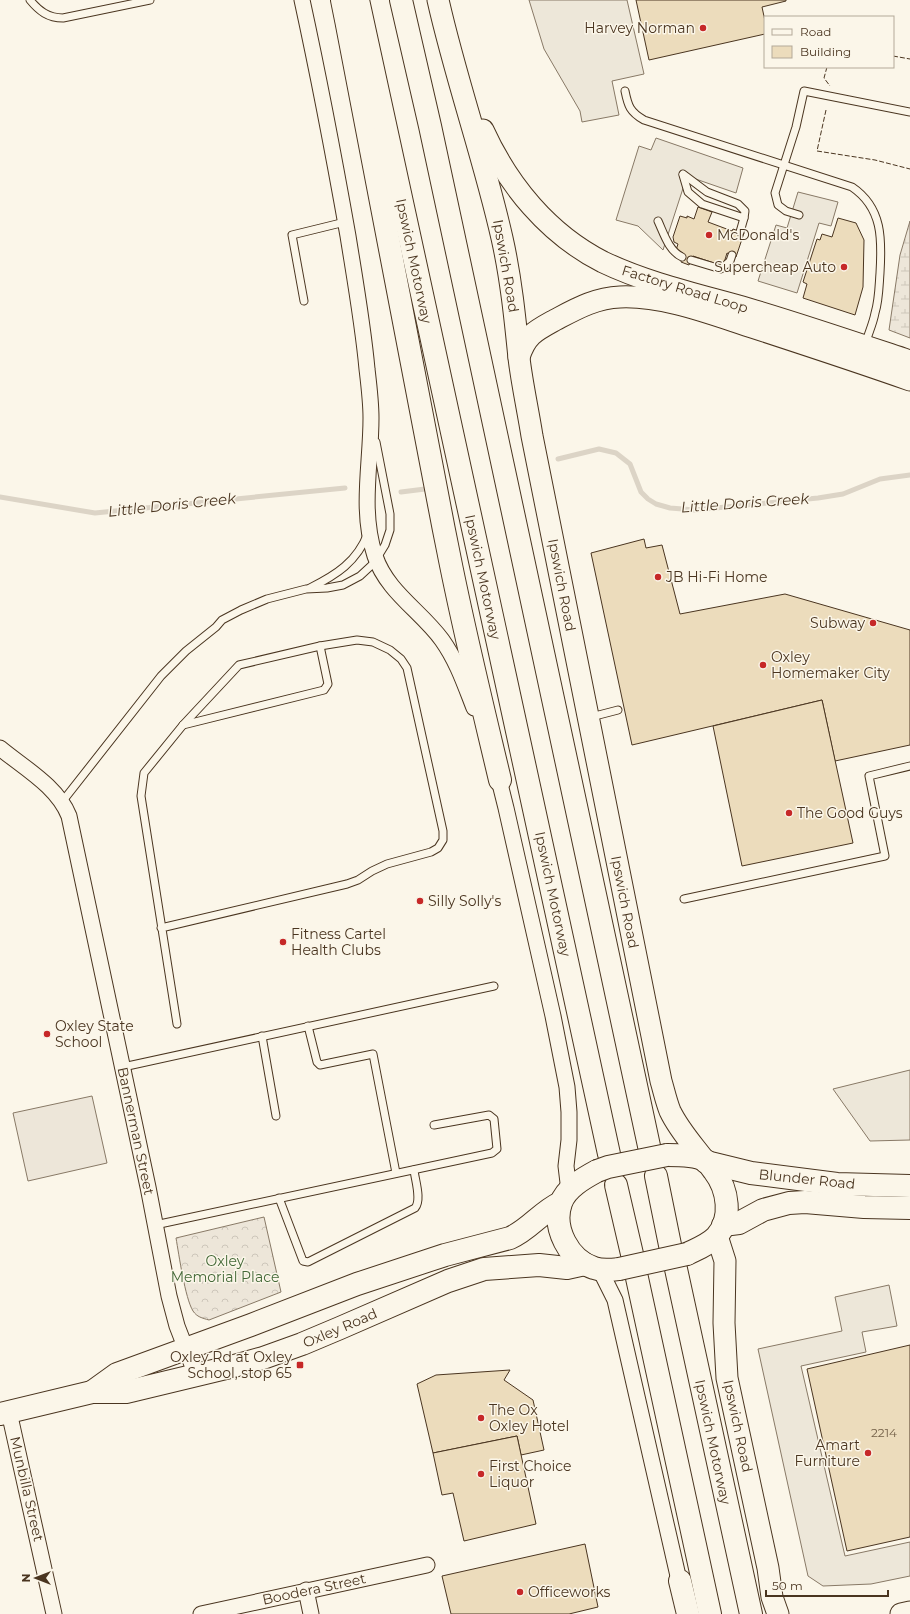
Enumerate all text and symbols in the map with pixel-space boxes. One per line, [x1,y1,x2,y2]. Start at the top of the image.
legend [764,16,894,68]
place label: Harvey Norman [584,19,695,37]
marker: Harvey Norman [698,23,708,33]
text: Road [800,24,831,39]
text: Building [800,44,851,59]
street label: Ipswich Motorway [392,197,436,325]
street label: Ipswich Road [489,218,523,314]
place label: McDonald's [717,226,799,244]
marker: McDonald's [704,230,714,240]
place label: Supercheap Auto [714,258,836,276]
street label: Factory Road Loop [620,261,750,317]
marker: Supercheap Auto [839,262,849,272]
water label: Little Doris Creek [107,488,238,521]
water label: Little Doris Creek [680,488,811,516]
street label: Ipswich Motorway [461,513,505,641]
street label: Ipswich Road [544,537,580,633]
place label: JB Hi-Fi Home [665,568,768,586]
marker: JB Hi-Fi Home [653,572,663,582]
place label: Subway [810,614,865,632]
marker: Subway [868,618,878,628]
place label: Oxley Homemaker City [771,648,890,682]
marker: Oxley Homemaker City [758,660,768,670]
place label: The Good Guys [797,804,903,822]
marker: The Good Guys [784,808,794,818]
street label: Ipswich Motorway [531,830,575,958]
street label: Ipswich Road [607,854,643,950]
place label: Silly Solly's [428,892,501,910]
marker: Silly Solly's [415,896,425,906]
place label: Fitness Cartel Health Clubs [291,925,386,959]
marker: Fitness Cartel Health Clubs [278,937,288,947]
place label: Oxley State School [55,1017,134,1051]
marker: Oxley State School [42,1029,52,1039]
street label: Bannerman Street [114,1065,158,1197]
street label: Blunder Road [758,1165,856,1193]
park label: Oxley Memorial Place [171,1252,279,1286]
street label: Oxley Road [300,1304,380,1352]
place label: Oxley Rd at Oxley School, stop 65 [170,1348,292,1382]
marker: Oxley Rd at Oxley School, stop 65 [295,1360,305,1370]
street label: Ipswich Motorway [691,1378,735,1506]
street label: Ipswich Road [719,1378,757,1474]
place label: The Ox Oxley Hotel [489,1401,569,1435]
marker: The Ox Oxley Hotel [476,1413,486,1423]
house number: 2214 [871,1425,897,1440]
street label: Munbilla Street [6,1435,48,1544]
place label: Amart Furniture [794,1436,860,1470]
marker: Amart Furniture [863,1448,873,1458]
place label: First Choice Liquor [489,1457,572,1491]
marker: First Choice Liquor [476,1469,486,1479]
north arrow [16,1558,56,1598]
street label: Boodera Street [261,1569,368,1609]
scale bar [766,1572,888,1598]
text: N [19,1574,33,1582]
text: 50 m [772,1578,803,1593]
place label: Officeworks [528,1583,611,1601]
marker: Officeworks [515,1587,525,1597]

